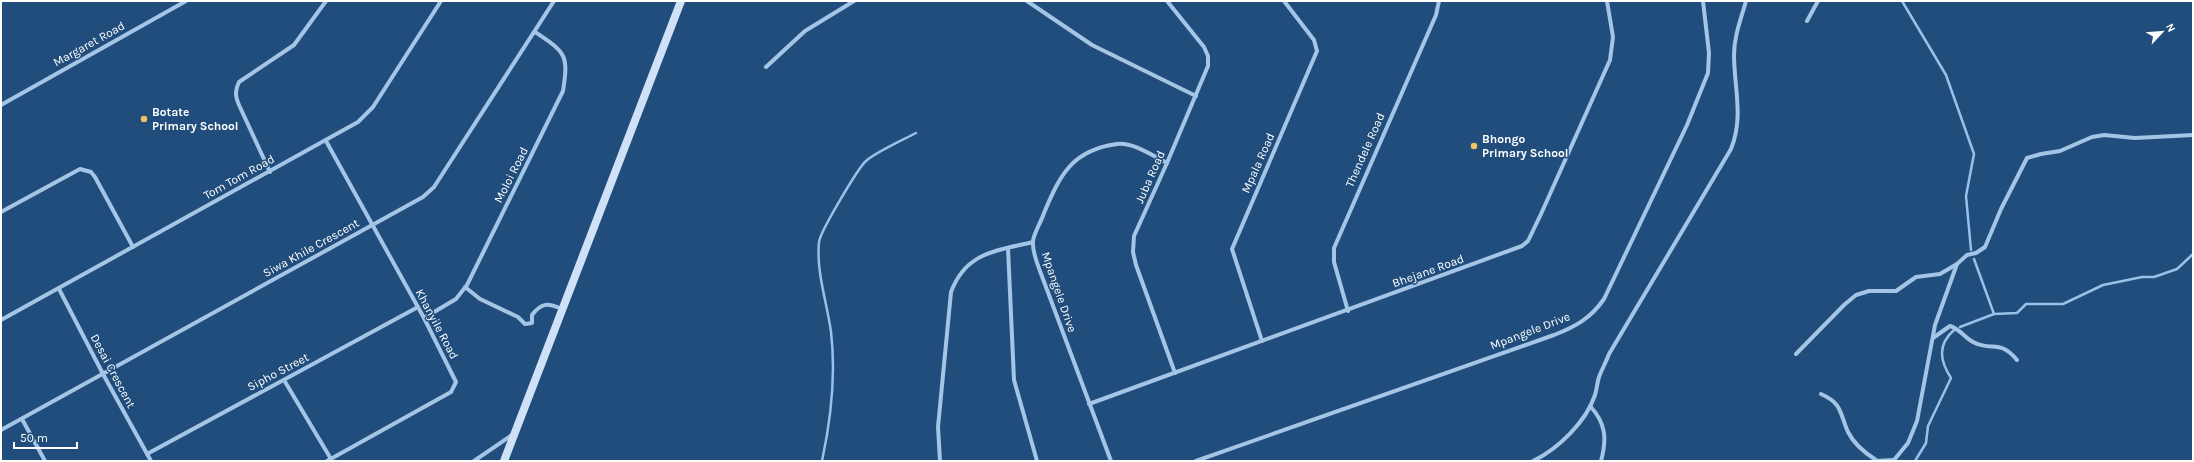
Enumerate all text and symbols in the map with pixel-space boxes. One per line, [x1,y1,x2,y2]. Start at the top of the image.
north arrow [2142,12,2182,52]
street label: Margaret Road [51,19,127,69]
text: N [2163,21,2178,34]
place label: Botate Primary School [152,105,239,133]
street label: Thendele Road [1342,111,1388,189]
marker: Botate Primary School [139,114,149,124]
street label: Mpala Road [1239,131,1277,195]
place label: Bhongo Primary School [1482,132,1569,160]
marker: Bhongo Primary School [1469,141,1479,151]
street label: Moloi Road [491,145,531,205]
street label: Juba Road [1132,148,1168,206]
street label: Tom Tom Road [201,152,277,202]
street label: Siwa Khile Crescent [260,216,362,280]
street label: Mpangele Drive [1039,250,1079,334]
street label: Bhejane Road [1390,252,1466,290]
street label: Khanyile Road [413,286,461,362]
street label: Mpangele Drive [1488,309,1572,353]
street label: Desai Crescent [88,332,139,411]
street label: Sipho Street [245,350,311,394]
scale bar [14,424,77,450]
text: 50 m [20,431,48,445]

